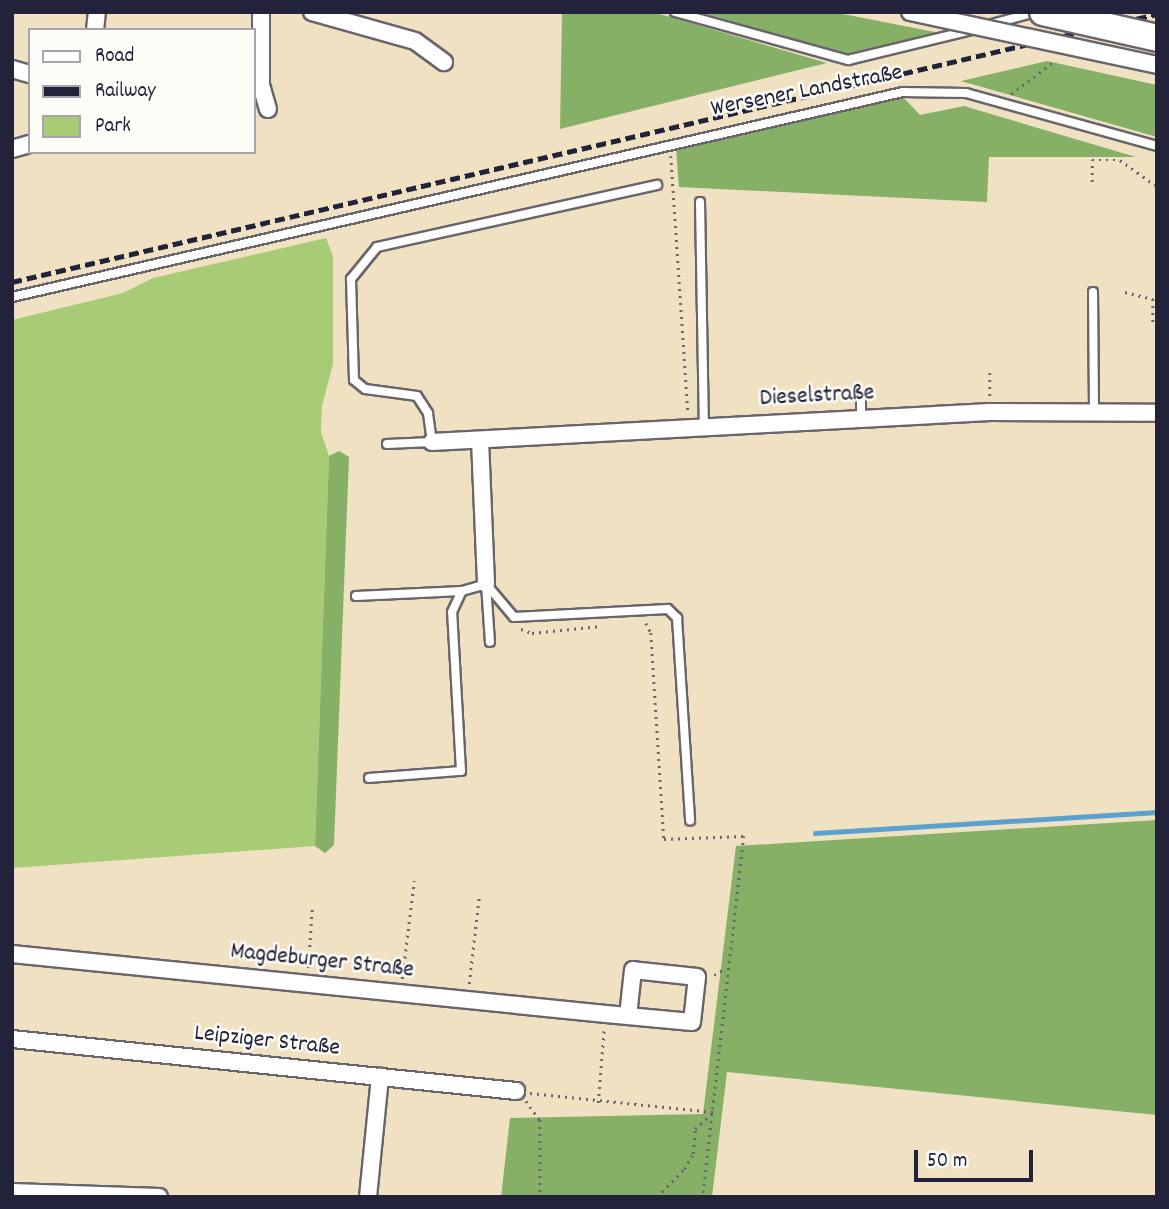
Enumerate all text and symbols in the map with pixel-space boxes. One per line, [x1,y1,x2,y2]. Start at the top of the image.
legend [28,28,256,154]
text: Road [95,42,134,72]
street label: Wersener Landstraße [709,59,905,125]
text: Railway [95,77,156,107]
text: Park [95,112,131,142]
street label: Dieselstraße [759,380,875,414]
street label: Magdeburger Straße [229,938,415,986]
street label: Leipziger Straße [193,1020,341,1064]
scale bar [917,1136,1036,1180]
text: 50 m [927,1147,967,1177]

